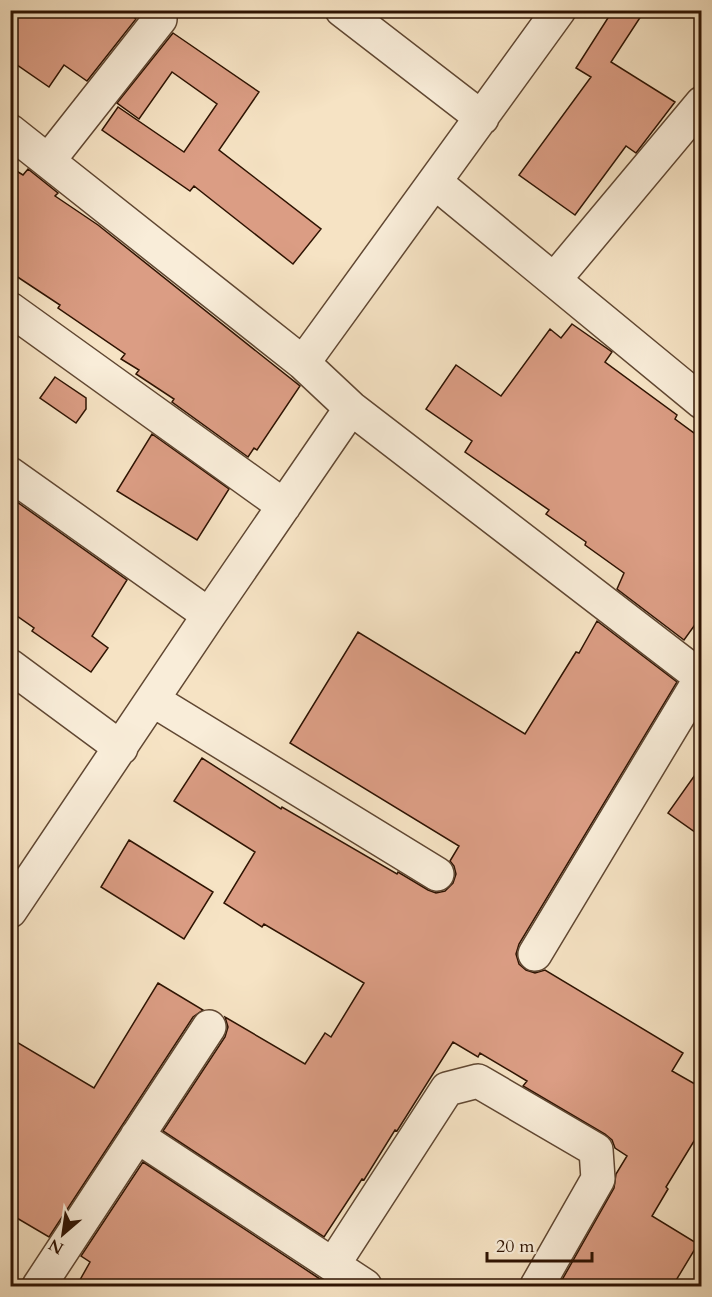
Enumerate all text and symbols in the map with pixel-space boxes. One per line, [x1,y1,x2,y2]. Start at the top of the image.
north arrow [33,1204,93,1264]
scale bar [487,1225,592,1263]
text: N [45,1233,68,1259]
text: 20 m [496,1234,535,1259]

